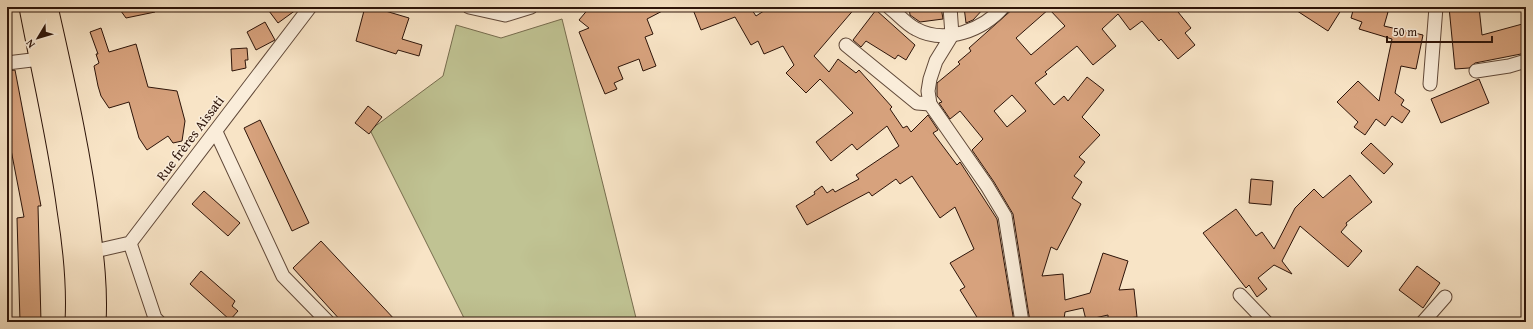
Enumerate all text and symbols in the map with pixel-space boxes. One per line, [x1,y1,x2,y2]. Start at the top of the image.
north arrow [18,18,58,58]
scale bar [1387,18,1492,44]
text: 50 m [1393,23,1417,40]
text: N [21,36,39,52]
street label: Rue frères Aissati [151,91,229,185]

